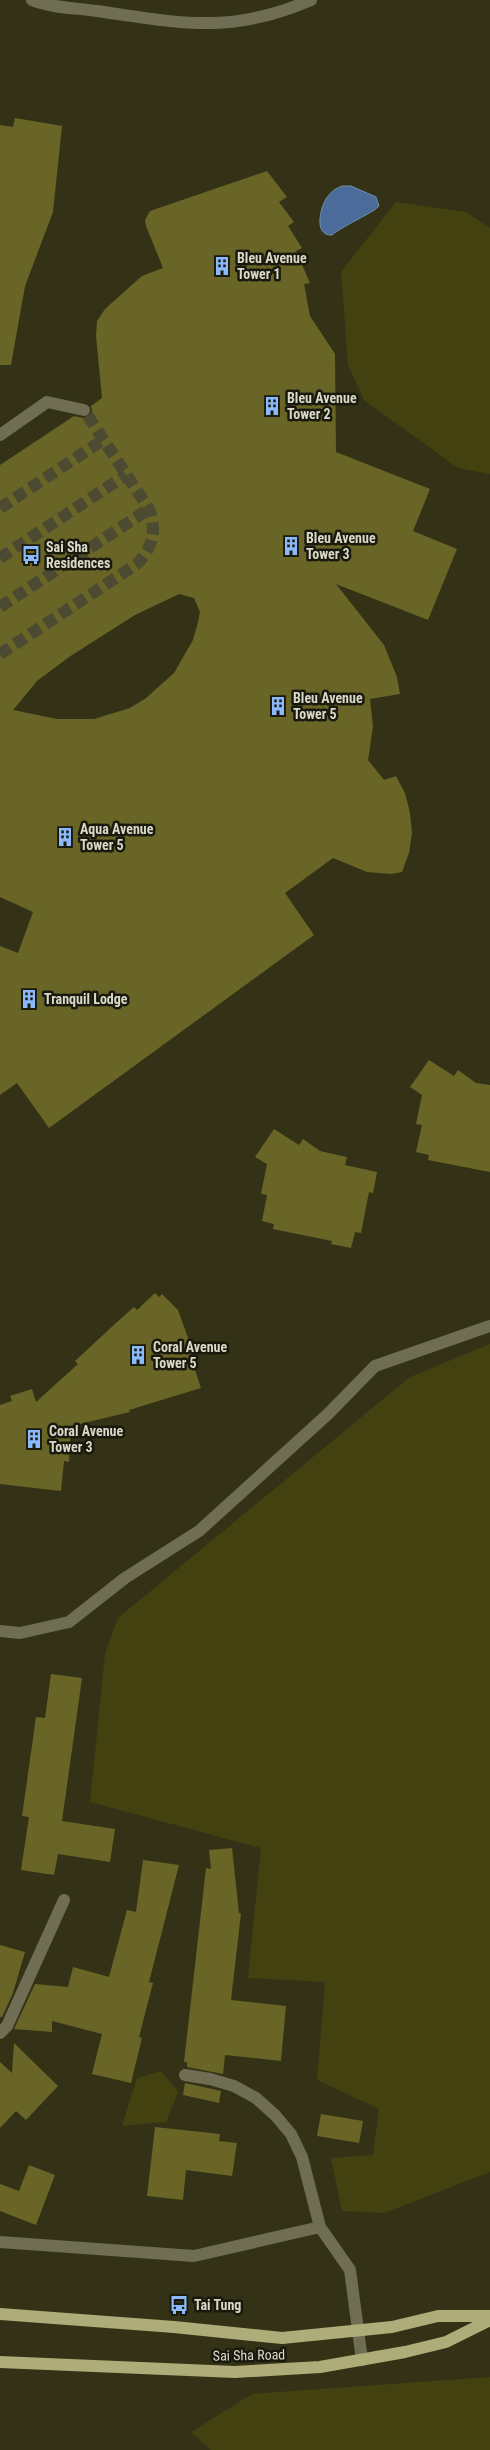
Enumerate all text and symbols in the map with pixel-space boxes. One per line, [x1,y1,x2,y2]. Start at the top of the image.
place label: Bleu Avenue Tower 1 [237,250,307,282]
building icon: Bleu Avenue Tower 1 [211,255,233,277]
place label: Bleu Avenue Tower 2 [287,390,357,422]
building icon: Bleu Avenue Tower 2 [261,395,283,417]
place label: Bleu Avenue Tower 3 [306,530,376,562]
building icon: Bleu Avenue Tower 3 [280,535,302,557]
place label: Sai Sha Residences [46,539,110,571]
bus stop icon: Sai Sha Residences [20,544,42,566]
place label: Bleu Avenue Tower 5 [293,690,363,722]
building icon: Bleu Avenue Tower 5 [267,695,289,717]
place label: Aqua Avenue Tower 5 [80,821,154,853]
building icon: Aqua Avenue Tower 5 [54,826,76,848]
building icon: Tranquil Lodge [18,988,40,1010]
place label: Tranquil Lodge [44,991,128,1007]
place label: Coral Avenue Tower 5 [153,1339,227,1371]
building icon: Coral Avenue Tower 5 [127,1344,149,1366]
place label: Coral Avenue Tower 3 [49,1423,123,1455]
building icon: Coral Avenue Tower 3 [23,1428,45,1450]
bus stop icon: Tai Tung [168,2294,190,2316]
place label: Tai Tung [194,2297,241,2313]
street label: Sai Sha Road [213,2346,285,2364]

